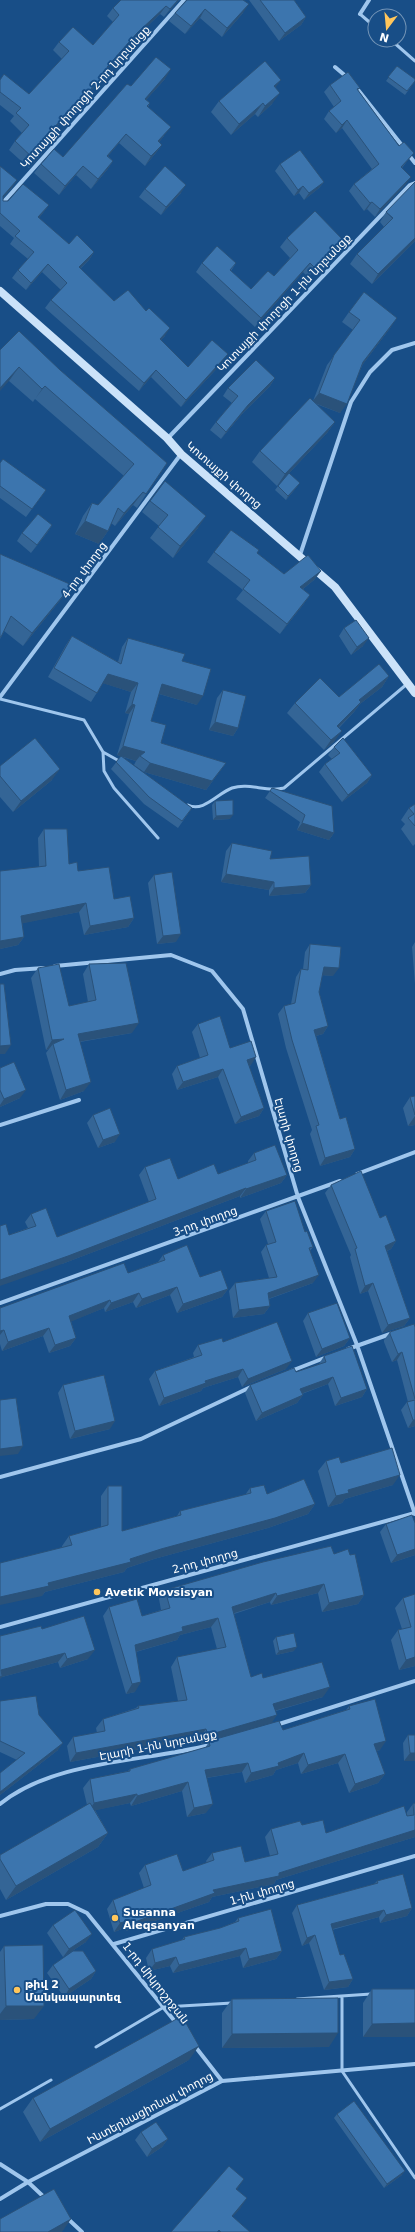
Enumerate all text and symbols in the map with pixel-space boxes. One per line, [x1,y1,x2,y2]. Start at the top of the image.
north arrow [367,8,407,48]
street label: Կոտայքի փողոցի 2-րդ նրբանցք [18,23,153,171]
text: N [378,30,391,45]
street label: Կոտայքի փողոցի 1-ին նրբանցք [215,232,354,375]
street label: Կոտայքի փողոց [183,439,264,512]
street label: 4-րդ փողոց [59,540,110,601]
street label: Էլարի փողոց [272,1096,305,1174]
street label: 3-րդ փողոց [171,1204,239,1239]
street label: 2-րդ փողոց [171,1546,239,1576]
place label: Avetik Movsisyan [105,1586,213,1599]
marker: Avetik Movsisyan [92,1587,102,1597]
street label: Էլարի 1-ին նրբանցք [98,1728,218,1763]
street label: 1-ին փողոց [228,1877,296,1908]
place label: Susanna Aleqsanyan [123,1906,195,1932]
marker: Susanna Aleqsanyan [110,1913,120,1923]
street label: 1-րդ միկրոշրջան [120,1940,191,2027]
place label: թիվ 2 Մանկապարտեզ [25,1978,121,2004]
marker: թիվ 2 Մանկապարտեզ [12,1985,22,1995]
street label: Ինտերնացիոնալ փողոց [85,2070,215,2147]

